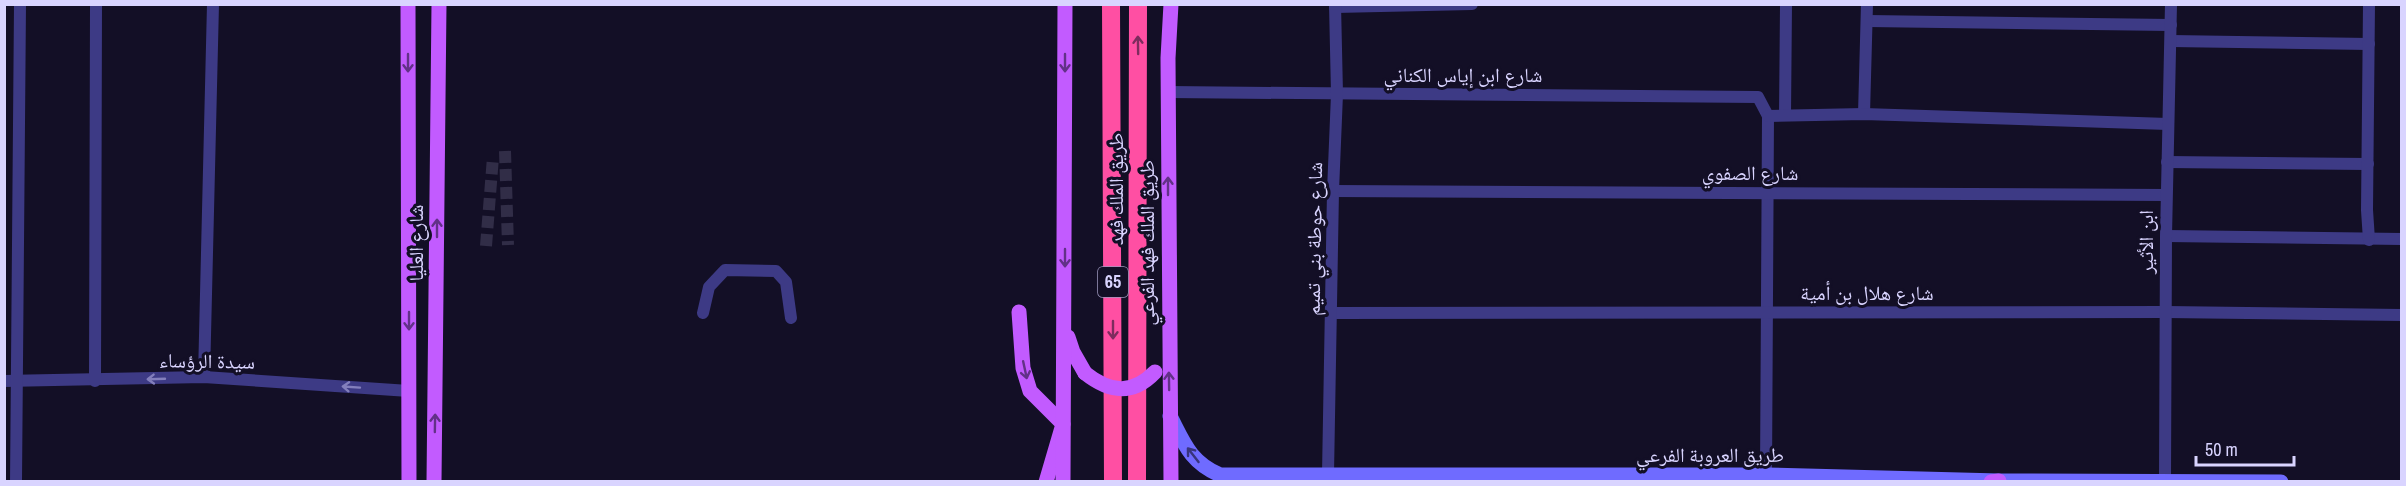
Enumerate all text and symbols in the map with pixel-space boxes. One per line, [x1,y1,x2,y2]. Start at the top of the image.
one-way arrow [1133,35,1144,55]
one-way arrow [402,52,414,72]
one-way arrow [1059,52,1071,72]
street label: شارع ابن إياس الكناني [1384,61,1542,91]
street label: طريق الملك فهد [1102,133,1129,245]
street label: شارع الصفوي [1702,159,1798,189]
street label: طريق الملك فهد الفرعي [1133,160,1163,326]
street label: شارع حوطة بني تميم [1299,162,1331,316]
one-way arrow [1162,177,1174,197]
street label: شارع العليا [402,204,429,282]
street label: ابن الأثير [2132,210,2159,275]
one-way arrow [431,219,443,239]
one-way arrow [1059,247,1071,267]
road number: 65 [1098,267,1128,297]
street label: شارع هلال بن أمية [1800,279,1934,306]
one-way arrow [403,310,415,330]
one-way arrow [1107,319,1119,339]
street label: سيدة الرؤساء [159,346,255,375]
one-way arrow [1020,360,1031,379]
one-way arrow [1164,372,1175,392]
one-way arrow [147,373,167,385]
one-way arrow [341,382,361,393]
one-way arrow [429,414,440,434]
scale bar [2196,429,2294,467]
text: 50 m [2205,437,2238,462]
street label: طريق العروبة الفرعي [1636,441,1784,471]
one-way arrow [1186,447,1199,463]

